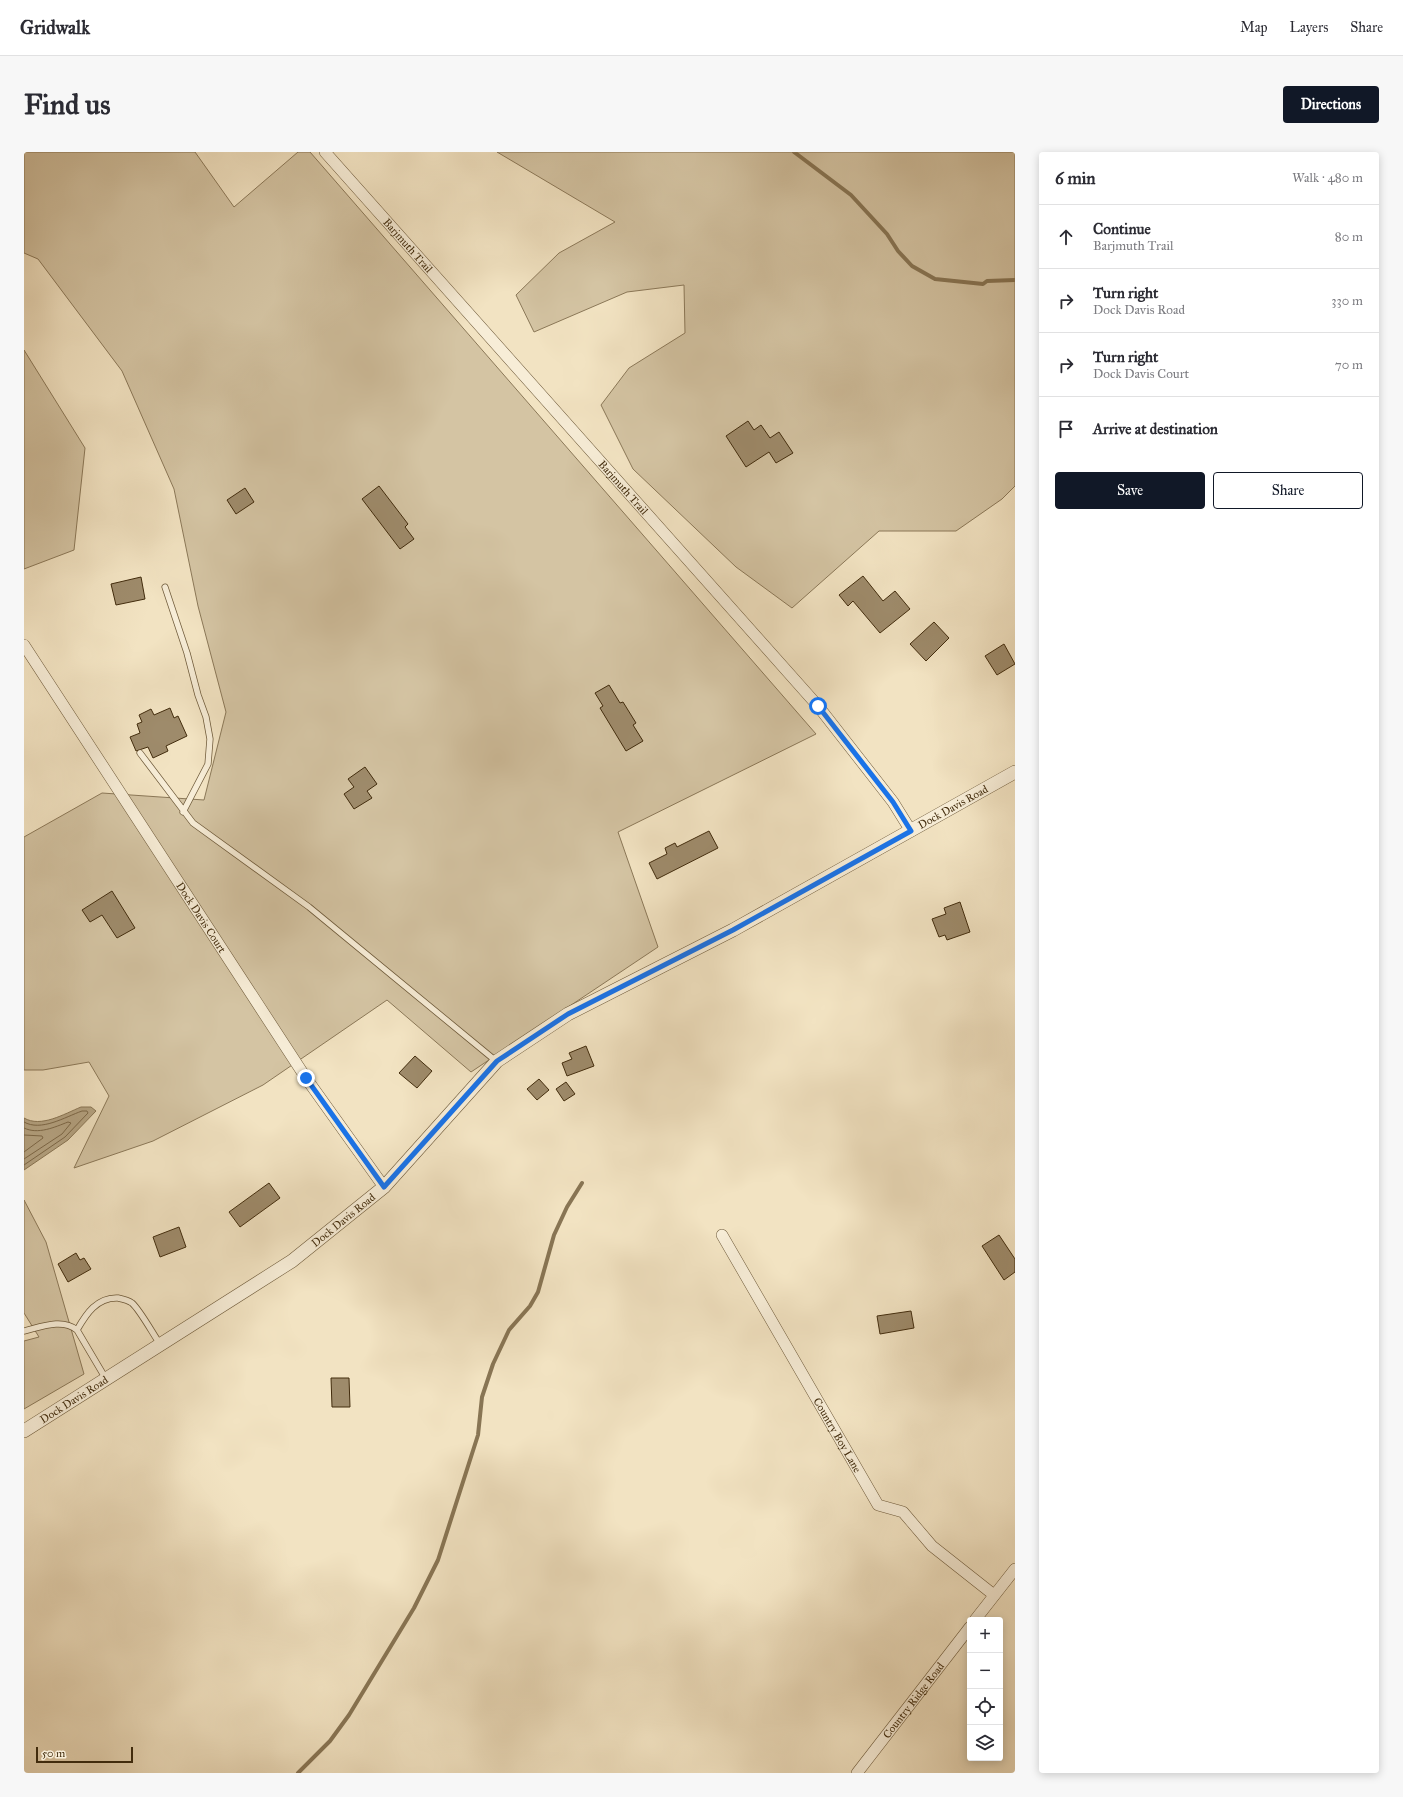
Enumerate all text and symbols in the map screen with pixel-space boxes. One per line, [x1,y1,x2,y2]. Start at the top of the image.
text: Gridwalk [20,16,90,39]
text: Map [1240,19,1268,36]
text: Layers [1290,19,1328,36]
text: Share [1350,19,1383,36]
button: Directions [1283,86,1379,123]
text: Find us [24,87,110,122]
text: 6 min [1055,168,1096,189]
text: Walk · 480 m [1292,170,1363,186]
street label: Barjmuth Trail [381,216,436,275]
text: Continue [1093,220,1151,238]
icon: ahead [1055,226,1077,248]
text: 80 m [1335,229,1363,245]
text: Barjmuth Trail [1093,238,1174,254]
text: Turn right [1093,284,1158,302]
icon: right [1055,290,1077,312]
text: 330 m [1331,293,1363,309]
text: Dock Davis Road [1093,302,1185,318]
text: Turn right [1093,348,1158,366]
icon: right [1055,354,1077,376]
text: 70 m [1335,357,1363,373]
text: Dock Davis Court [1093,366,1189,382]
icon: arrive [1055,418,1077,440]
text: Arrive at destination [1093,420,1218,438]
street label: Barjmuth Trail [596,458,651,517]
button: Save [1055,472,1205,509]
button: Share [1213,472,1363,509]
route start [809,697,827,715]
street label: Dock Davis Road [916,782,990,832]
street label: Dock Davis Court [174,880,229,955]
route end [297,1069,315,1087]
street label: Dock Davis Road [309,1190,378,1249]
street label: Dock Davis Road [37,1373,111,1426]
street label: Country Boy Lane [811,1395,864,1475]
map controls [967,1617,1003,1761]
button: + [967,1617,1003,1653]
button: − [967,1653,1003,1689]
street label: Country Ridge Road [880,1659,947,1741]
button: locate [967,1689,1003,1725]
button: layers [967,1725,1003,1761]
scale bar [36,1745,133,1764]
text: 50 m [42,1747,65,1760]

